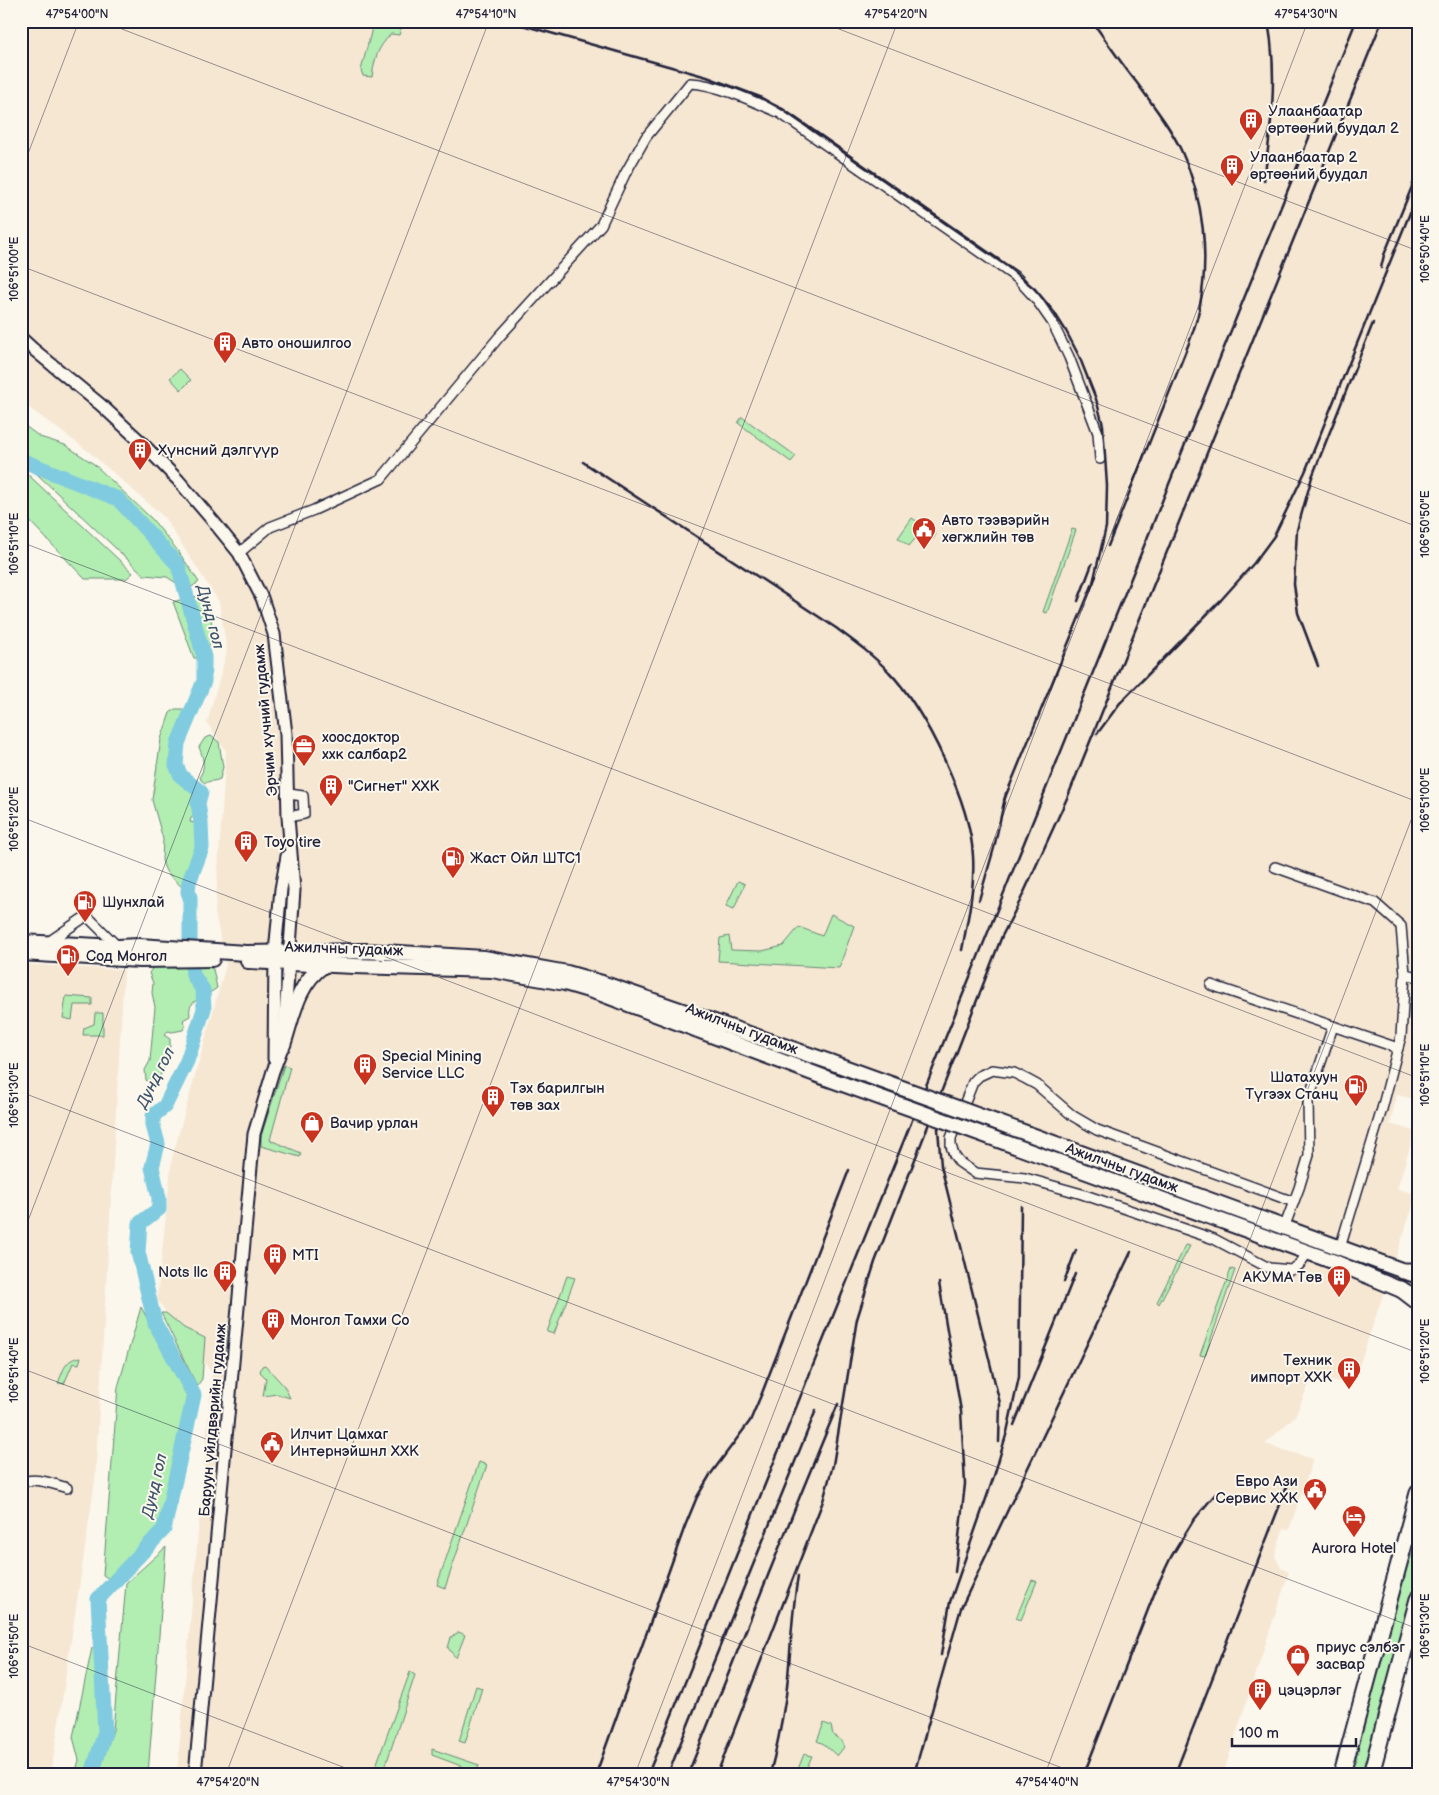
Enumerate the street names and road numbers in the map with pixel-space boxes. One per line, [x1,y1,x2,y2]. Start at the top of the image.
street label: Эрчим хүчний гудамж [250,643,282,797]
street label: Ажилчны гудамж [283,937,404,961]
street label: Ажилчны гудамж [682,999,801,1059]
street label: Ажилчны гудамж [1062,1138,1181,1197]
street label: Баруун үйлдвэрийн гудамж [195,1322,231,1517]

